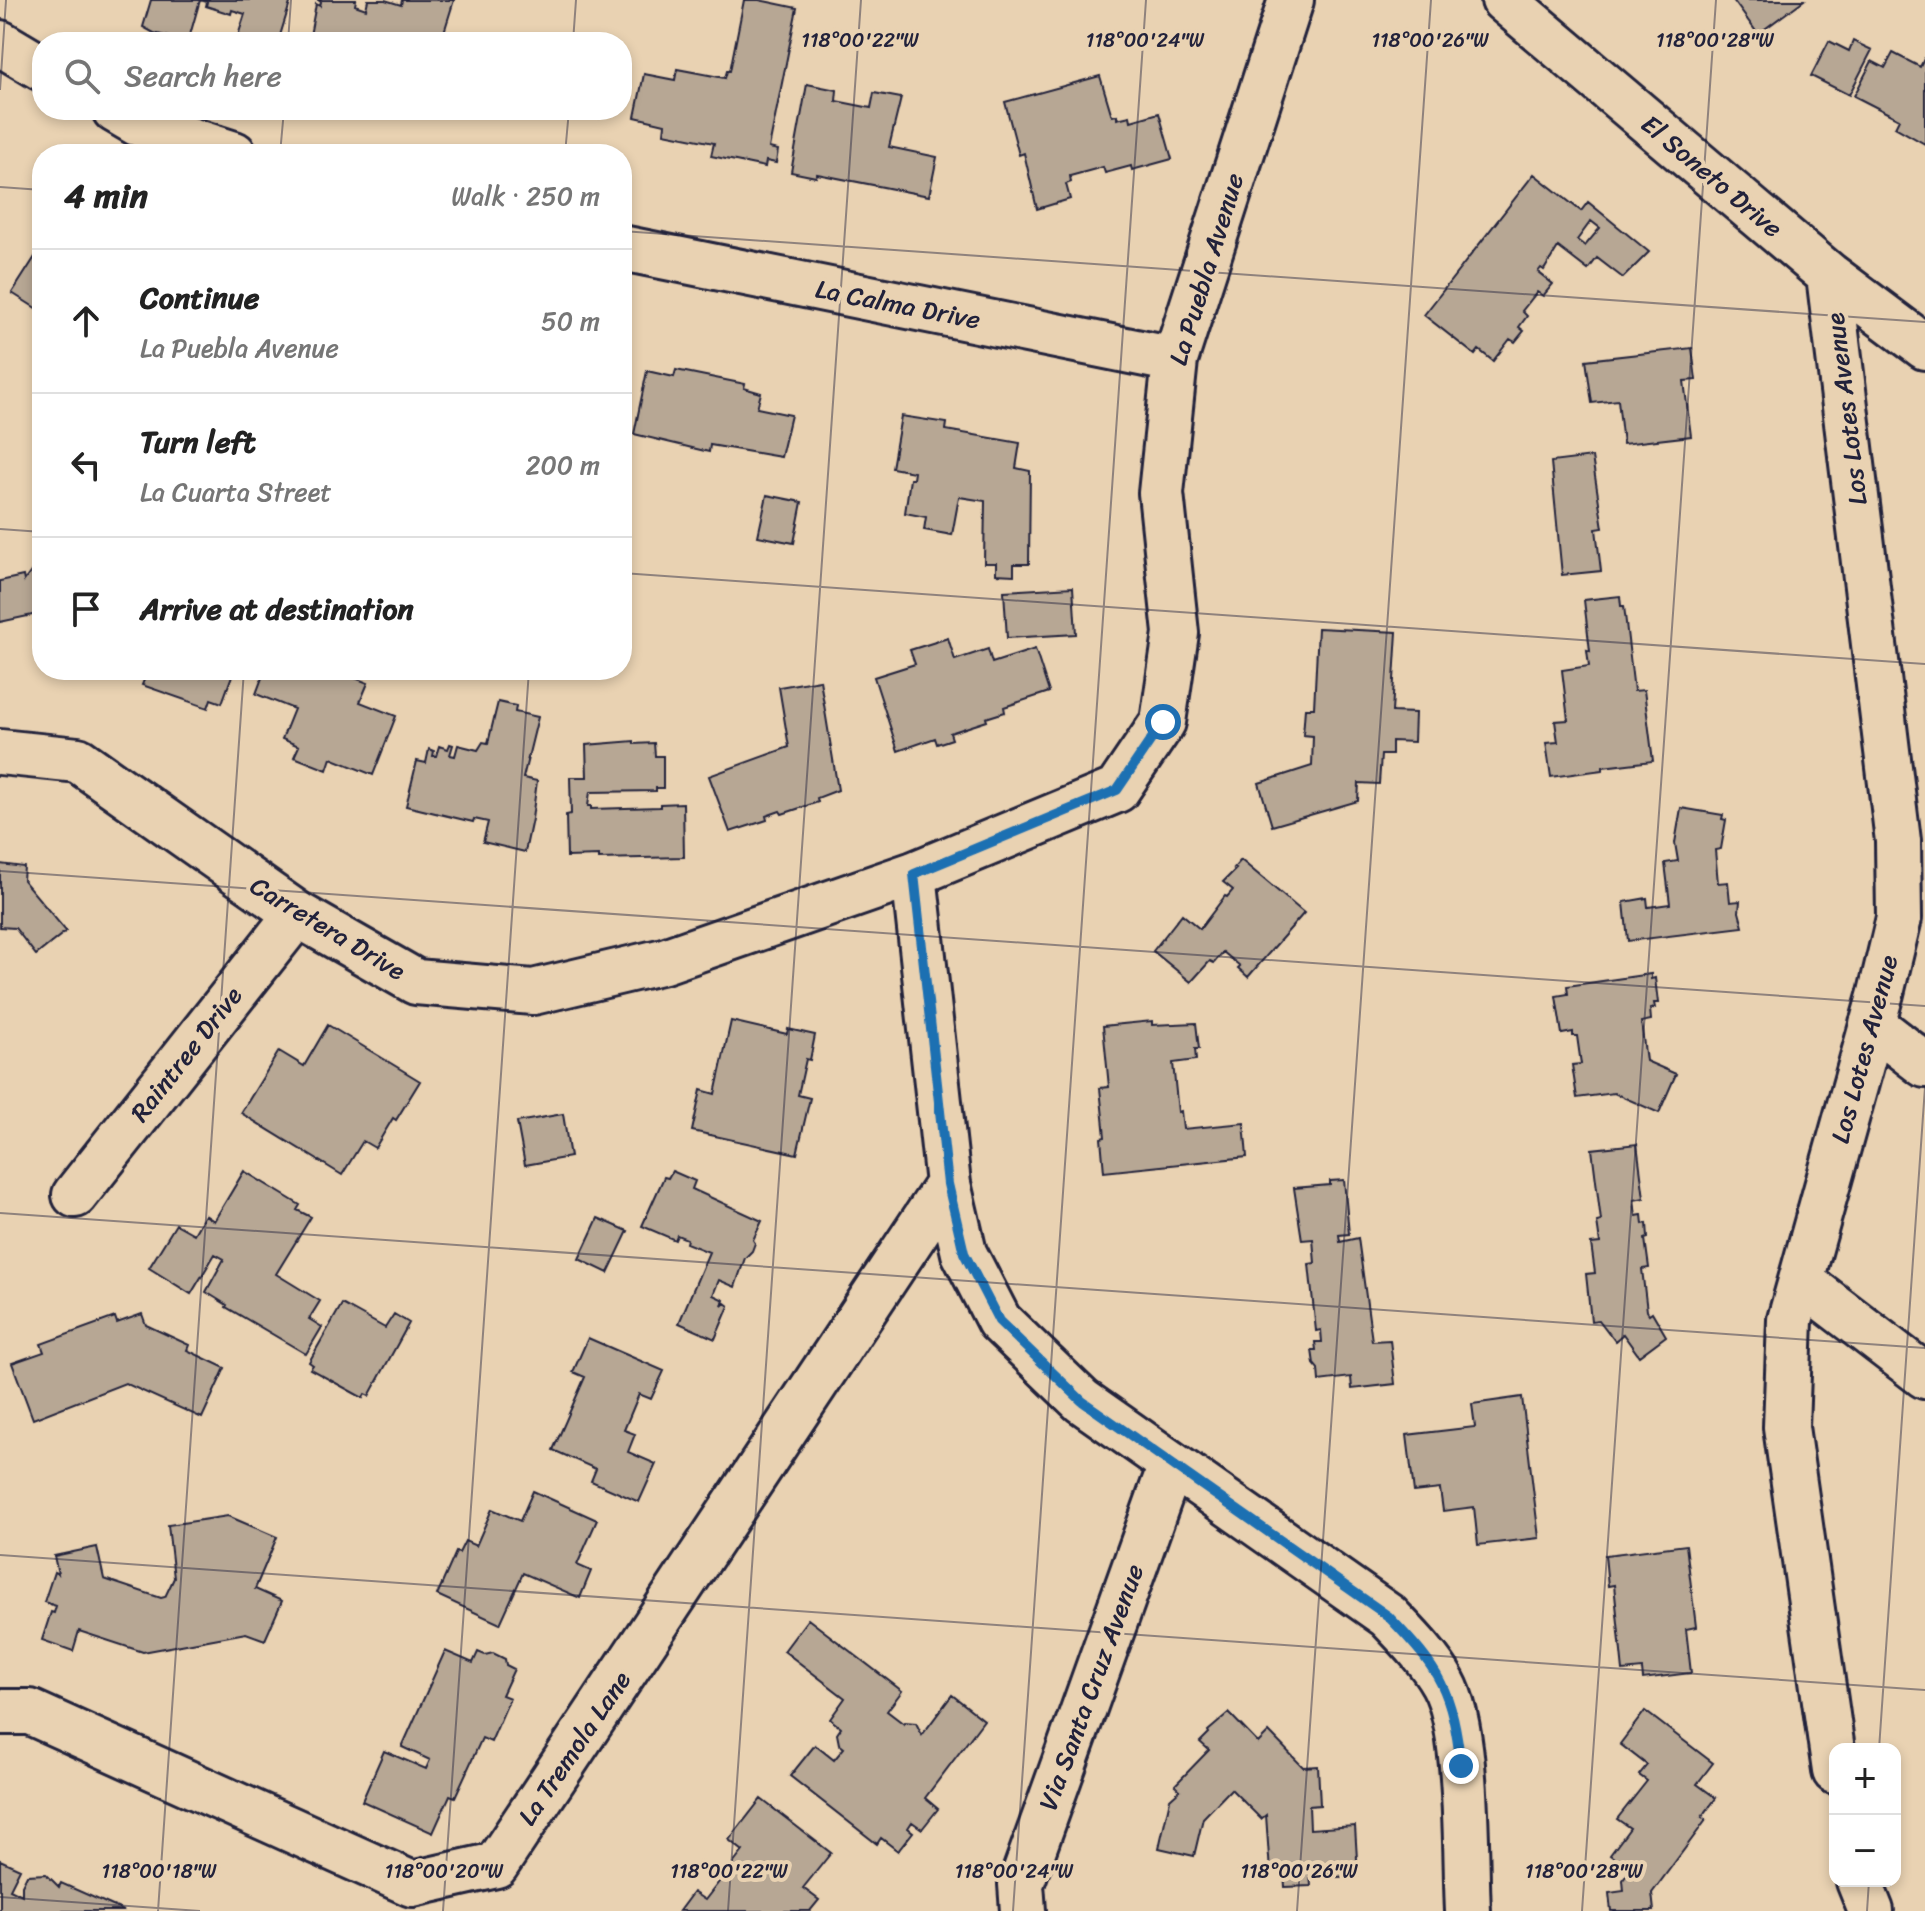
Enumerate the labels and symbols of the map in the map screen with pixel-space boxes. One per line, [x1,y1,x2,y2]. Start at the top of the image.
text: 118°00'22"W [801,23,919,58]
text: 118°00'24"W [1086,23,1205,58]
text: 118°00'26"W [1371,23,1489,58]
text: 118°00'28"W [1656,23,1774,58]
street label: El Soneto Drive [1630,102,1794,250]
street label: La Puebla Avenue [1155,167,1257,371]
street label: La Calma Drive [812,265,984,343]
street label: Los Lotes Avenue [1811,310,1881,508]
route start [1145,704,1181,740]
street label: Carretera Drive [241,863,415,993]
street label: Los Lotes Avenue [1817,949,1911,1148]
street label: Raintree Drive [118,975,254,1132]
street label: Via Santa Cruz Avenue [1025,1557,1157,1817]
street label: La Tremola Lane [505,1661,643,1835]
route end [1443,1748,1479,1784]
text: 118°00'18"W [102,1854,217,1889]
text: 118°00'20"W [385,1854,504,1889]
text: 118°00'22"W [670,1854,788,1889]
text: 118°00'24"W [955,1854,1074,1889]
text: 118°00'26"W [1240,1854,1358,1889]
text: 118°00'28"W [1525,1854,1643,1889]

